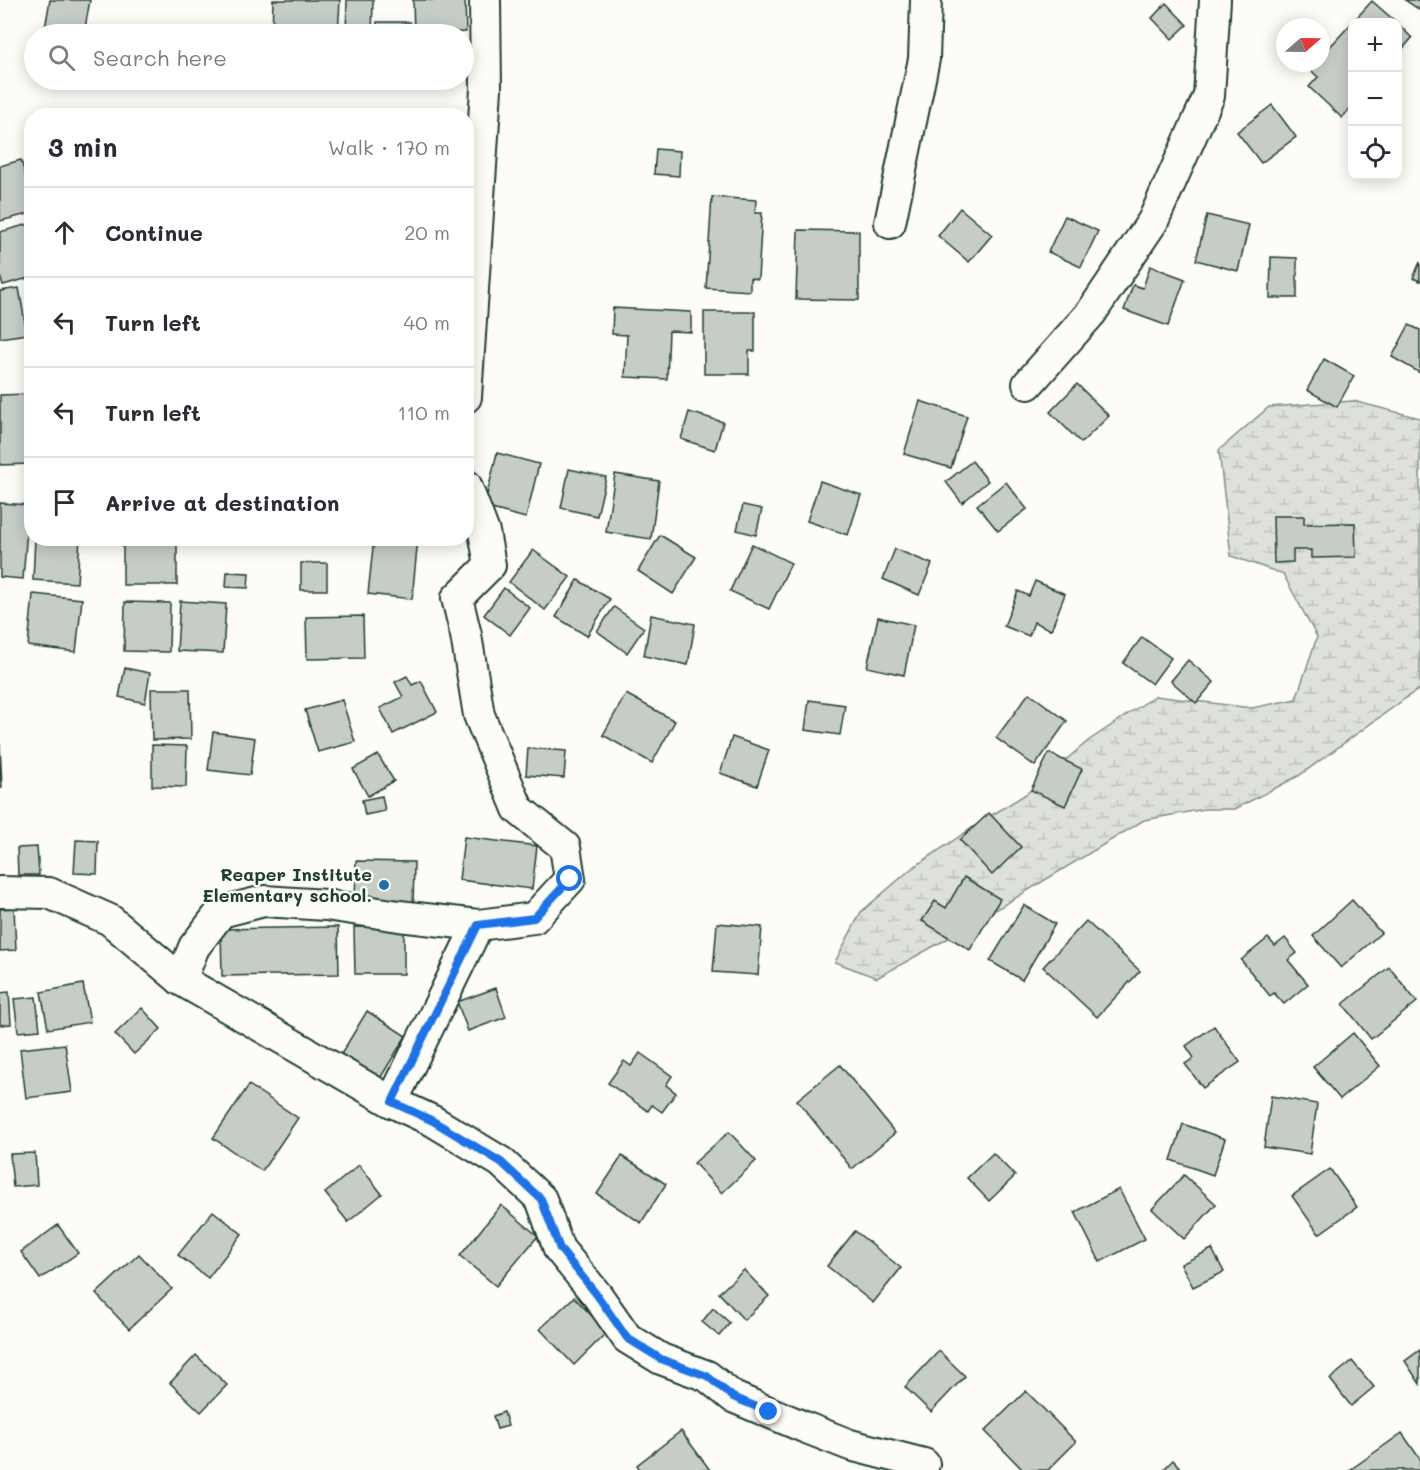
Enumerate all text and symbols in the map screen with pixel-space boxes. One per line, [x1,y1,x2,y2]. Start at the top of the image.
north arrow [1276,18,1330,72]
map controls [1348,18,1402,180]
button: + [1348,18,1402,72]
search box [24,24,474,90]
icon: search [45,41,78,74]
text: Search here [93,43,227,72]
button: − [1348,72,1402,126]
button: locate [1348,126,1402,180]
text: 3 min [48,130,117,164]
text: Walk · 170 m [328,134,450,160]
icon: ahead [48,216,81,249]
text: Continue [105,218,203,247]
text: 20 m [404,219,450,245]
icon: left [48,306,81,339]
text: Turn left [105,308,201,337]
text: 40 m [404,309,450,335]
icon: left [48,396,81,429]
text: Turn left [105,398,201,427]
text: 110 m [397,399,450,425]
icon: arrive [48,486,81,519]
text: Arrive at destination [105,488,340,517]
place label: Reaper Institute Elementary school. [202,862,372,907]
route start [556,865,582,891]
marker: Reaper Institute Elementary school. [377,878,391,892]
route end [755,1398,781,1424]

